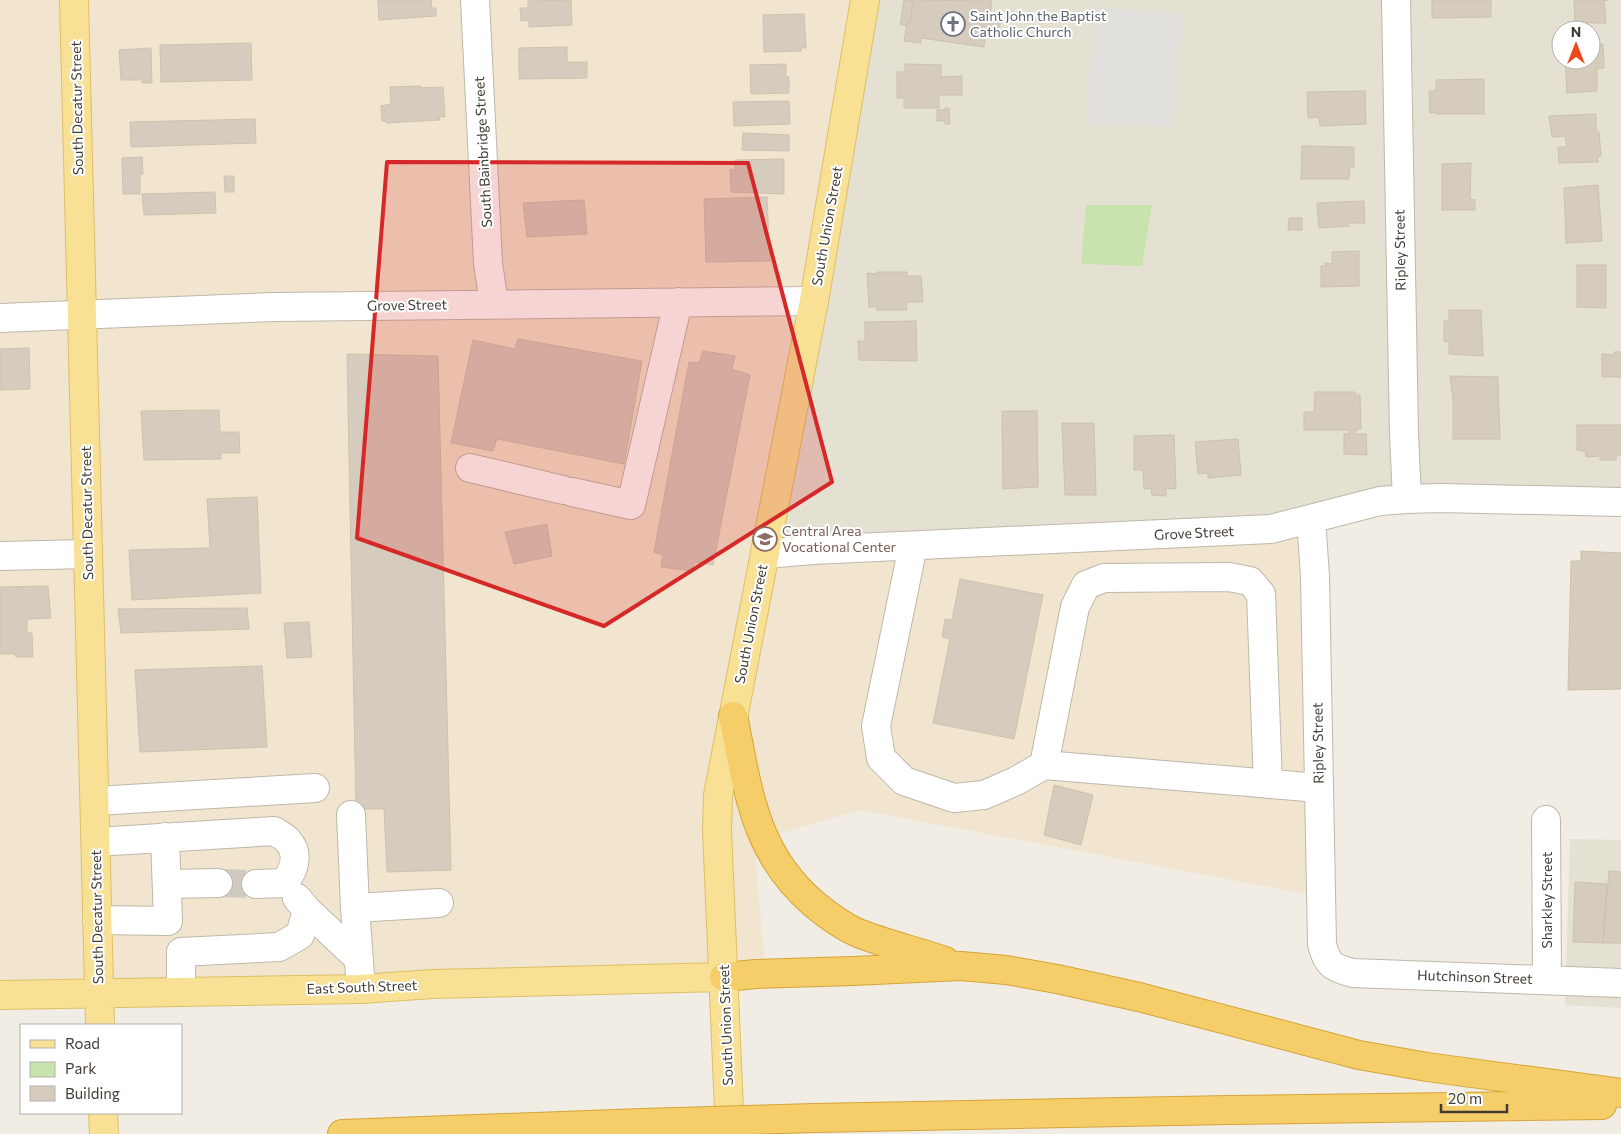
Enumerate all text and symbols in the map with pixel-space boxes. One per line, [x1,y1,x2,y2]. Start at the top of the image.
place label: Saint John the Baptist Catholic Church [970,7,1107,40]
church icon: Saint John the Baptist Catholic Church [940,11,966,37]
north arrow [1551,20,1601,70]
text: N [1571,23,1581,40]
street label: South Decatur Street [67,41,86,175]
street label: South Bainbridge Street [470,76,495,228]
street label: South Union Street [808,164,845,287]
street label: Ripley Street [1390,209,1409,291]
street label: Grove Street [367,295,448,314]
street label: South Decatur Street [77,446,96,580]
place label: Central Area Vocational Center [782,522,897,555]
street label: Grove Street [1153,522,1235,543]
school or university icon: Central Area Vocational Center [752,526,778,552]
street label: South Union Street [731,562,770,685]
street label: Ripley Street [1308,702,1327,784]
street label: South Decatur Street [87,850,106,984]
street label: Sharkley Street [1538,851,1555,949]
street label: South Union Street [715,964,736,1086]
street label: Hutchinson Street [1417,966,1533,987]
street label: East South Street [306,976,418,997]
legend [20,1024,182,1114]
text: Road [65,1034,100,1052]
text: Park [65,1059,96,1077]
scale bar [1441,1082,1507,1114]
text: Building [65,1084,120,1102]
text: 20 m [1448,1089,1482,1107]

